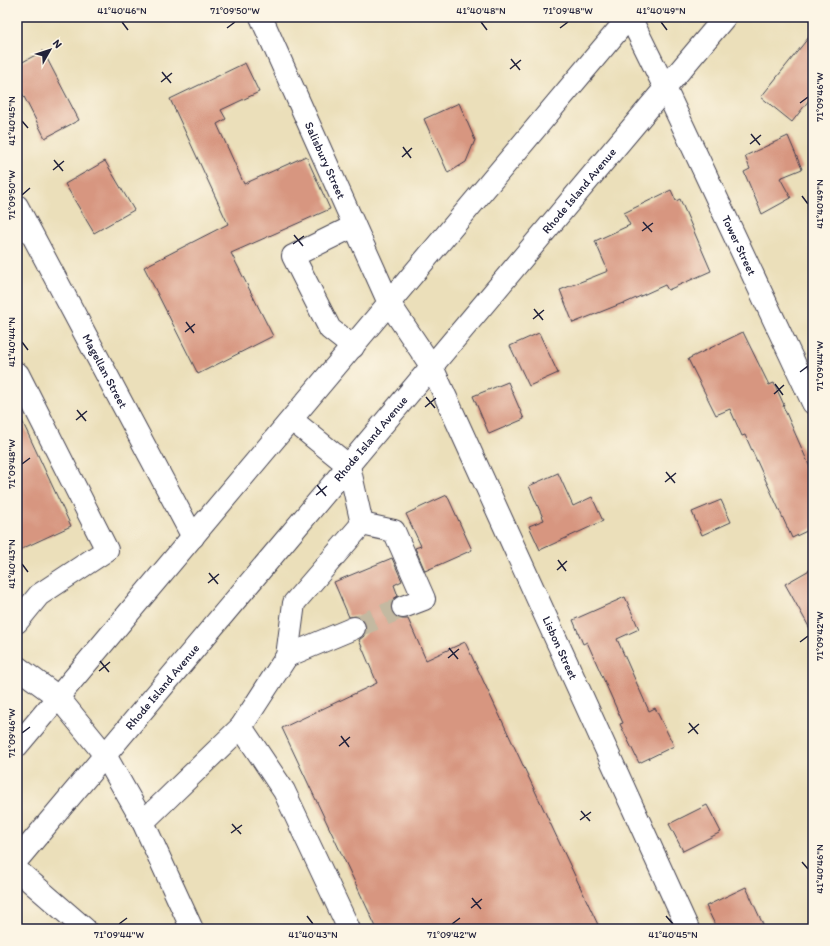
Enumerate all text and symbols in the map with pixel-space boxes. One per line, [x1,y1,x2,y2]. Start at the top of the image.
text: 41°40'46"N [97,4,147,17]
text: 71°09'50"W [210,4,260,17]
text: 41°40'48"N [456,4,506,17]
text: 71°09'48"W [543,4,593,17]
text: 41°40'49"N [636,4,686,17]
north arrow [30,30,70,70]
text: N [50,37,65,51]
text: 71°09'46"W [813,72,826,122]
text: 41°40'45"N [5,96,18,146]
street label: Salisbury Street [302,120,349,201]
street label: Rhode Island Avenue [539,145,619,236]
text: 71°09'50"W [5,170,18,220]
text: 41°40'49"N [813,179,826,229]
street label: Tower Street [719,213,759,278]
text: 41°40'44"N [5,317,18,367]
street label: Magellan Street [79,332,130,411]
text: 71°09'44"W [813,341,826,391]
street label: Rhode Island Avenue [331,393,411,484]
text: 71°09'48"W [5,439,18,489]
text: 41°40'43"N [5,539,18,589]
text: 71°09'42"W [813,611,826,661]
street label: Lisbon Street [539,614,581,682]
street label: Rhode Island Avenue [122,641,202,733]
text: 71°09'46"W [5,708,18,758]
text: 41°40'46"N [813,844,826,894]
text: 71°09'44"W [94,928,144,941]
text: 41°40'43"N [288,928,338,941]
text: 71°09'42"W [427,928,477,941]
text: 41°40'45"N [648,928,698,941]

